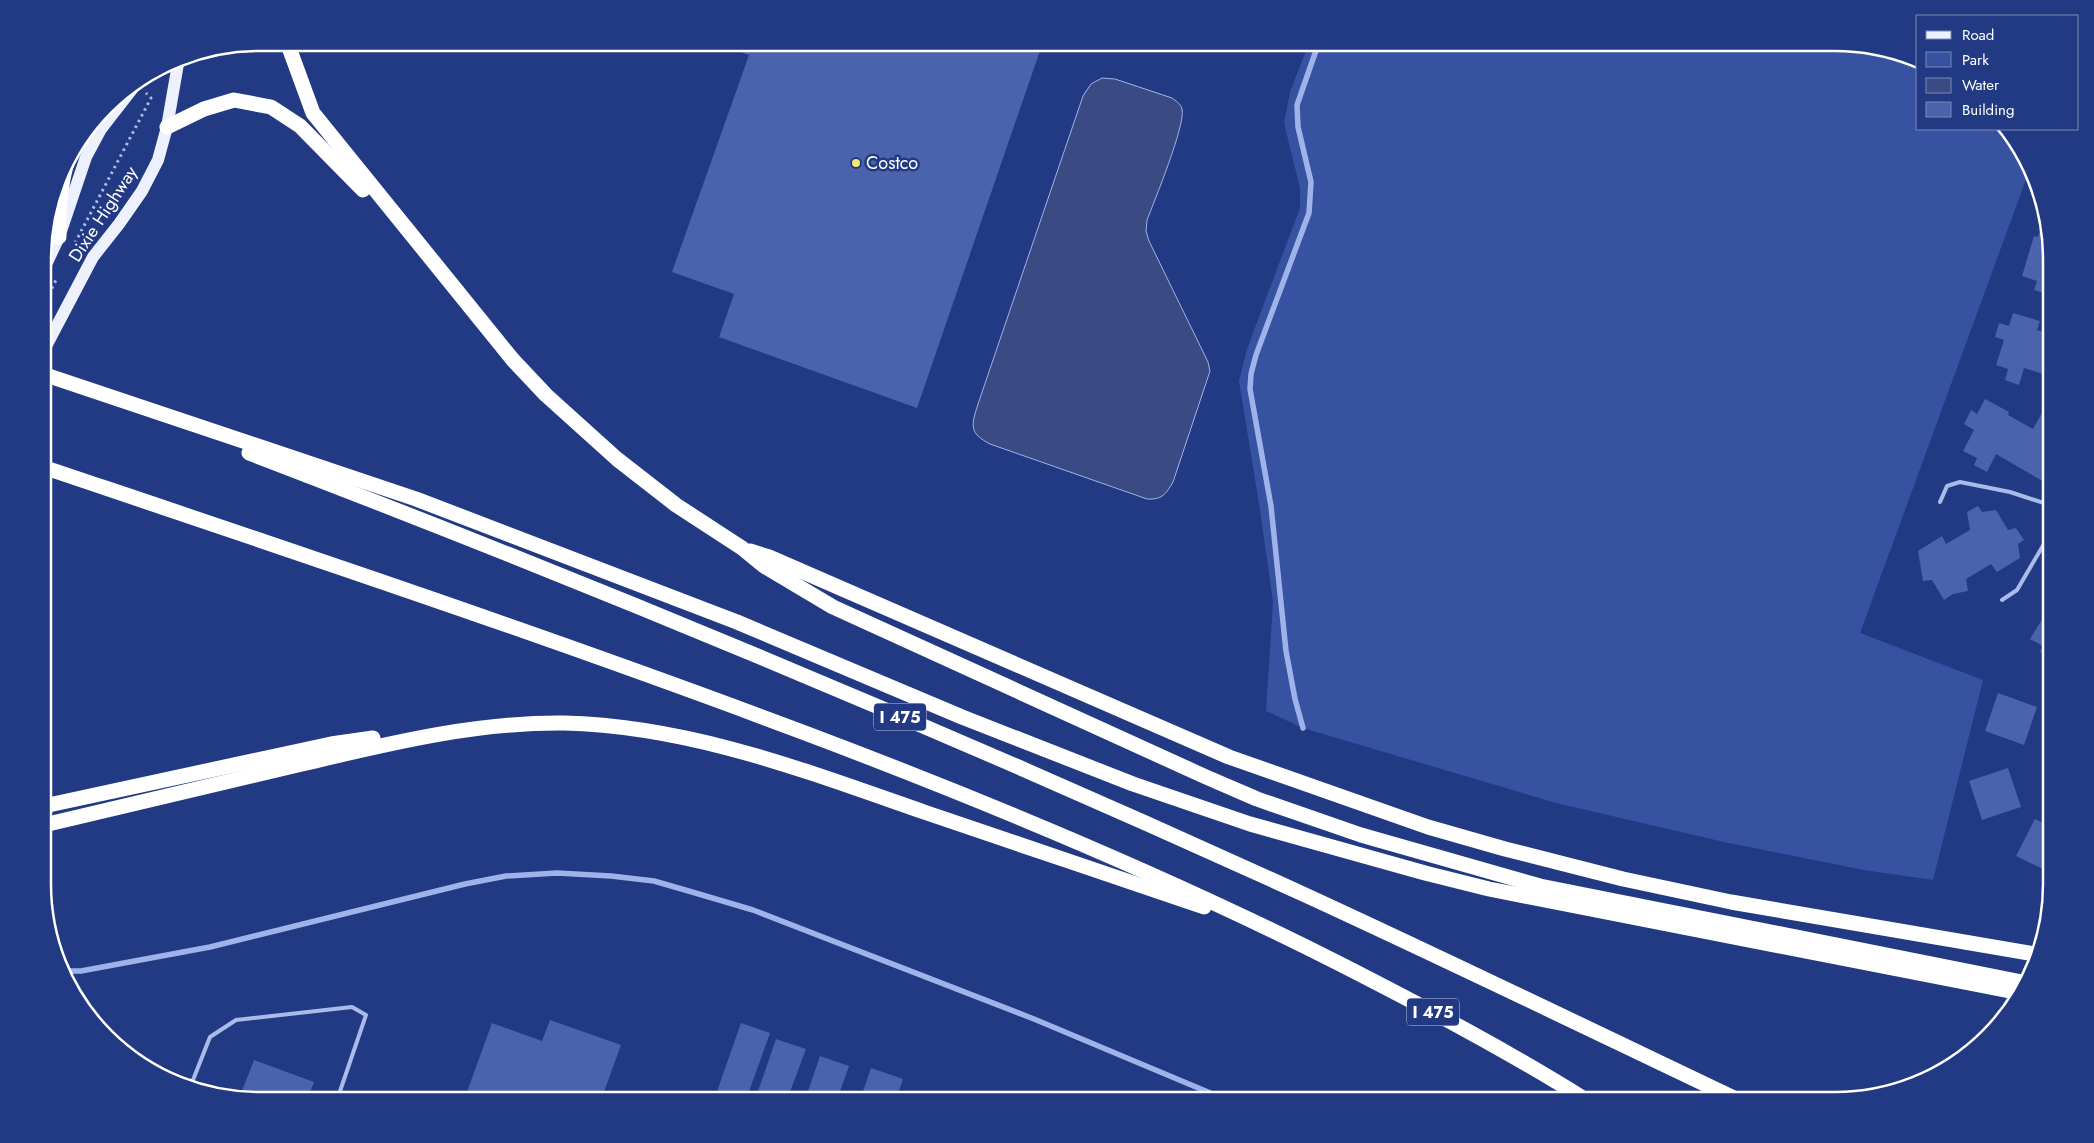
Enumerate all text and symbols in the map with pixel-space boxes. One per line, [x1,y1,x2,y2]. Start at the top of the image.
legend [1916,15,2079,130]
text: Road [1962,24,1994,46]
text: Park [1962,49,1989,71]
text: Water [1962,74,2000,96]
text: Building [1962,99,2014,121]
place label: Costco [866,150,918,176]
marker: Costco [850,157,862,169]
street label: Dixie Highway [62,161,144,267]
road number: I 475 [874,704,926,730]
road number: I 475 [1407,999,1459,1026]

